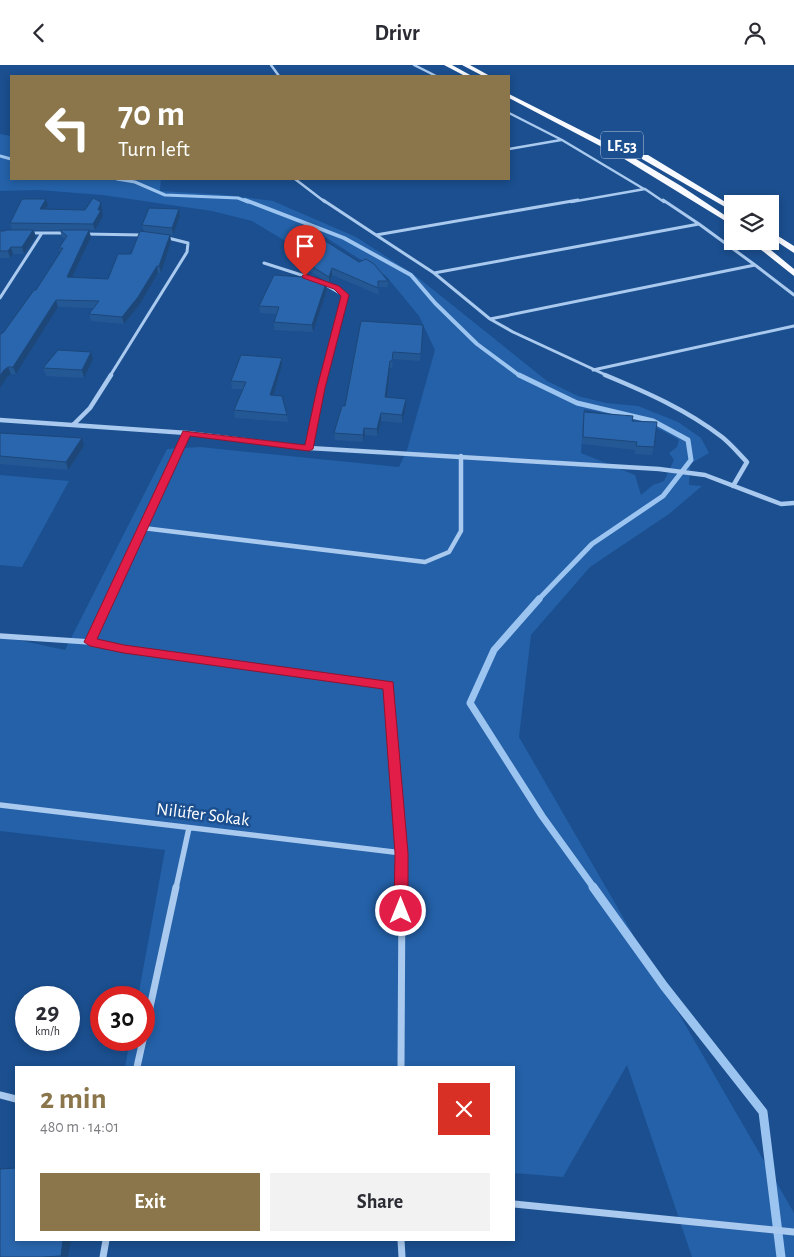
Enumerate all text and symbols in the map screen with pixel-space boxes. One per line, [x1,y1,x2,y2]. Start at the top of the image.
icon: back [25,19,53,47]
icon: person [741,19,769,47]
text: Drivr [374,22,420,44]
icon: left [35,95,100,160]
text: 70 m [118,97,185,132]
road number: LF.53 [601,131,643,159]
text: Turn left [118,138,190,160]
map controls [724,195,779,250]
button: layers [724,195,779,250]
pin [284,225,326,276]
icon: arrive [291,232,319,260]
street label: Nilüfer Sokak [155,800,251,830]
position arrow [374,884,426,936]
speed limit sign: 30 [90,986,155,1051]
text: 29 [36,1000,59,1025]
text: km/h [35,1025,60,1037]
button: close [438,1083,490,1135]
text: 2 min [40,1084,107,1114]
text: 480 m · 14:01 [40,1119,119,1135]
button: Exit [40,1173,260,1231]
button: Share [270,1173,490,1231]

